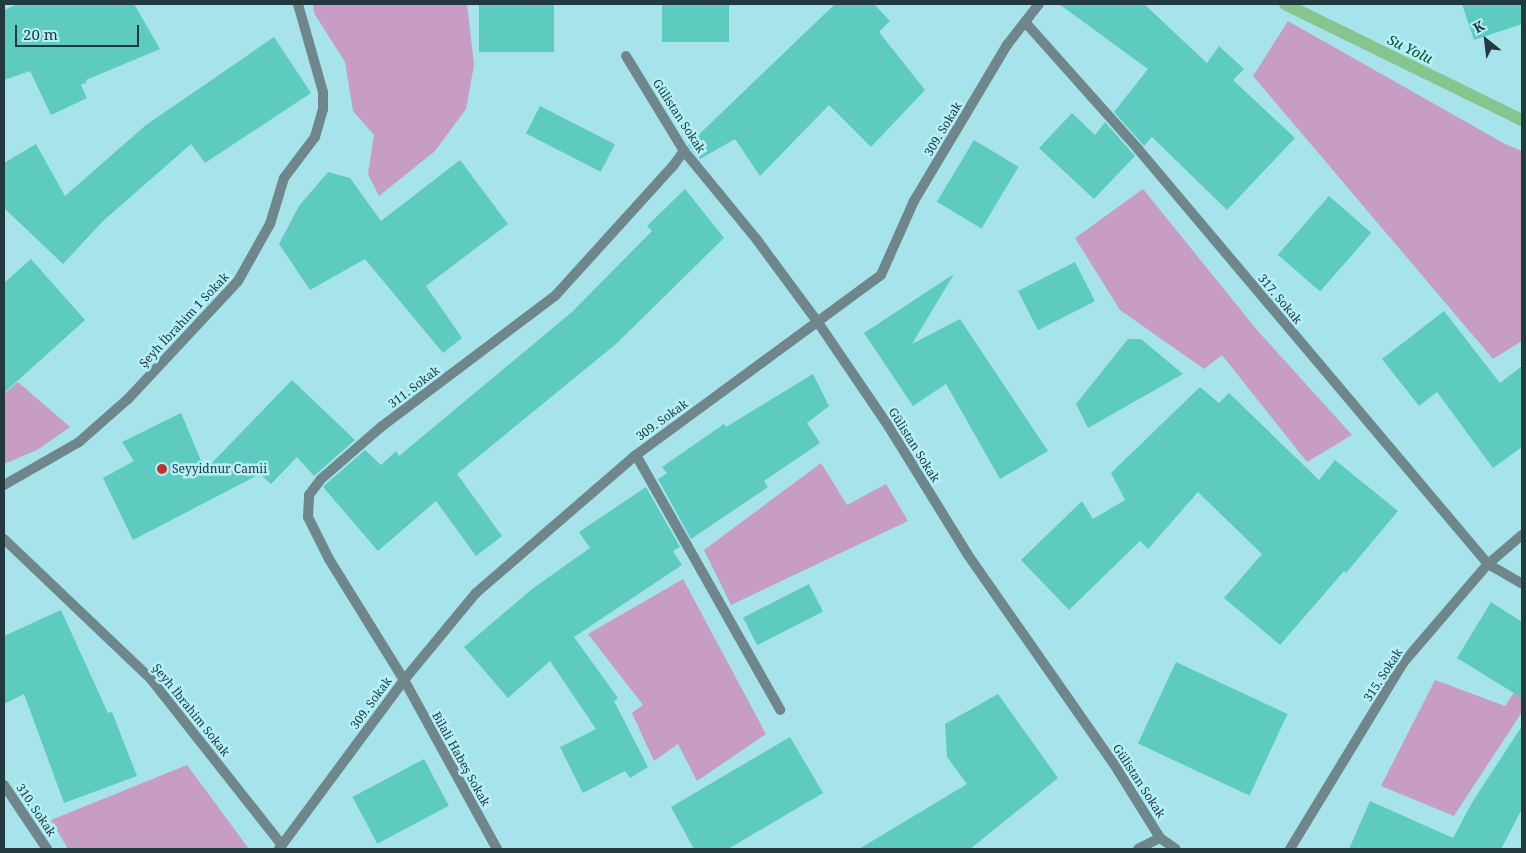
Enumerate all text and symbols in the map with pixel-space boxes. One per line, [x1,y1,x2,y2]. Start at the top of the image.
scale bar [18,15,141,47]
north arrow [1461,15,1511,65]
text: K [1469,16,1488,37]
text: 20 m [23,24,58,44]
water label: Su Yolu [1385,31,1435,67]
street label: Gülistan Sokak [650,76,708,156]
street label: 309. Sokak [921,99,965,159]
street label: Şeyh İbrahim 1 Sokak [136,270,232,370]
street label: 317. Sokak [1255,271,1305,327]
street label: 311. Sokak [386,363,442,411]
street label: 309. Sokak [633,396,691,444]
street label: Gülistan Sokak [885,405,943,485]
place label: Seyyidnur Camii [172,462,267,476]
marker: Seyyidnur Camii [156,463,168,475]
street label: 315. Sokak [1360,646,1406,704]
street label: Şeyh İbrahim Sokak [149,661,233,759]
street label: 309. Sokak [347,674,395,732]
street label: Bilali Habeş Sokak [429,709,493,809]
street label: Gülistan Sokak [1110,741,1168,821]
street label: 310. Sokak [13,781,59,839]

